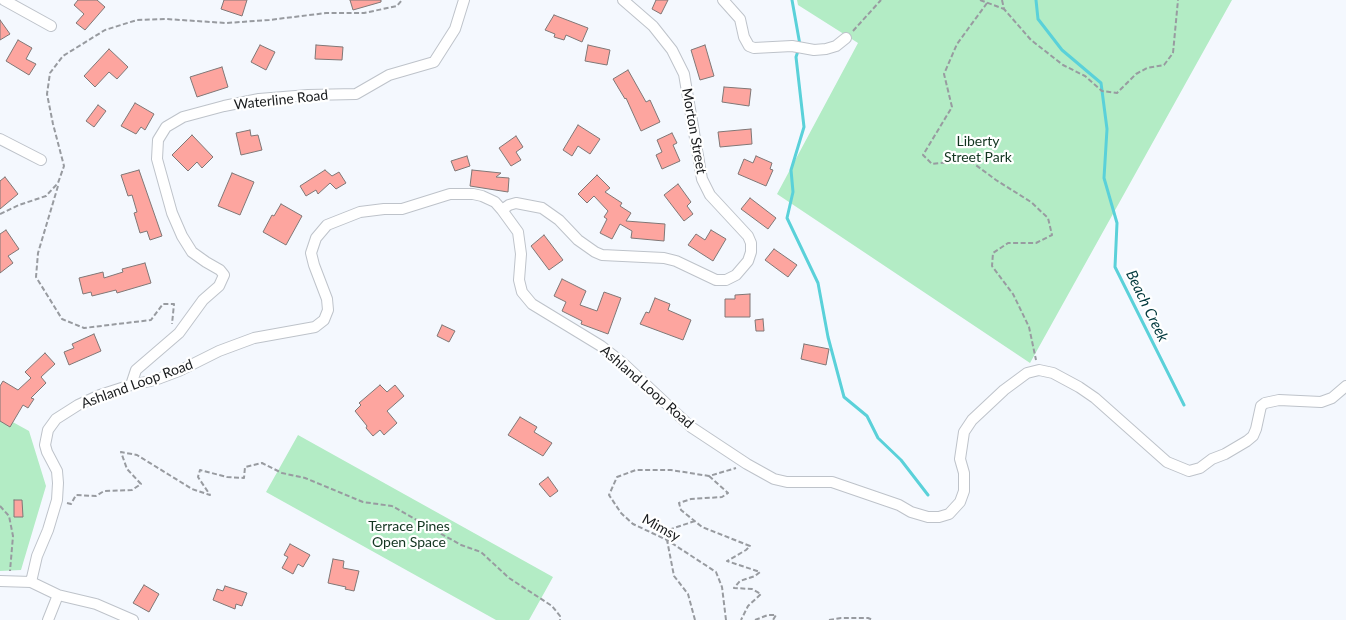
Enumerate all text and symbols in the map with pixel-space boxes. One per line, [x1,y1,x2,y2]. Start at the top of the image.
street label: Waterline Road [233,87,329,113]
street label: Morton Street [678,87,710,175]
park label: Liberty Street Park [944,133,1012,166]
water label: Beach Creek [1122,267,1172,345]
street label: Ashland Loop Road [597,342,697,432]
street label: Ashland Loop Road [79,356,195,412]
street label: Mimsy [639,511,683,545]
park label: Terrace Pines Open Space [368,518,450,550]

